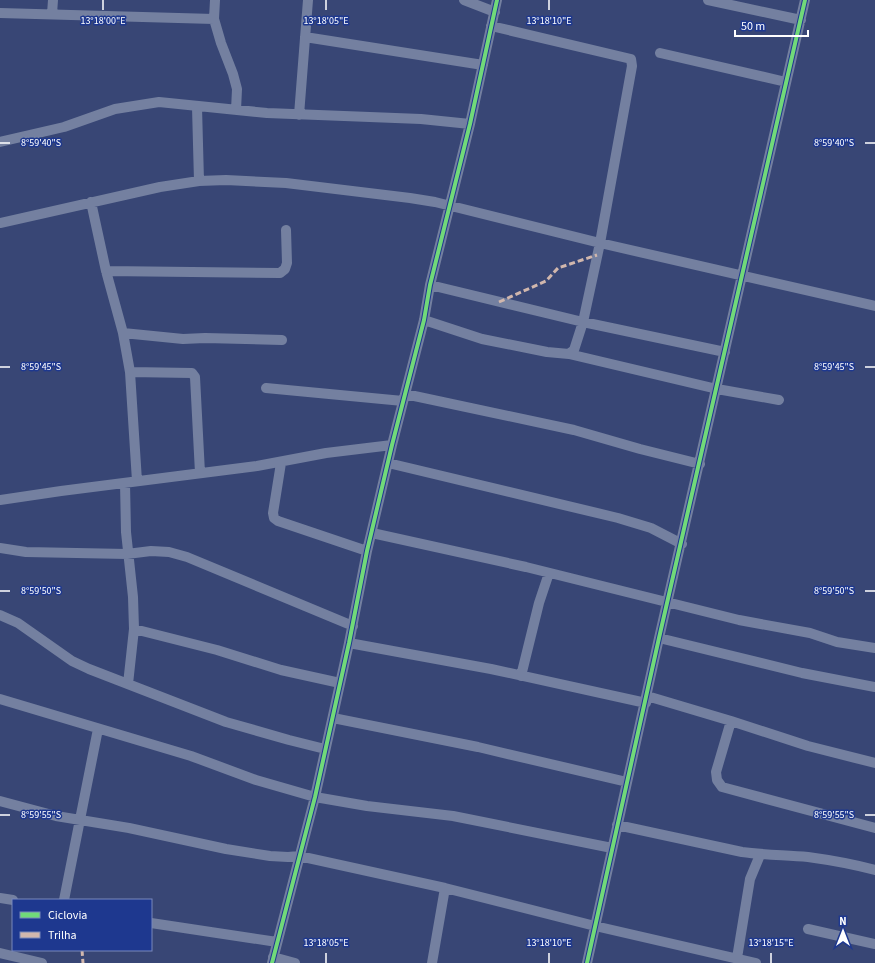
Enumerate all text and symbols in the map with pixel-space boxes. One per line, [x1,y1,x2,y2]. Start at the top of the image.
scale bar [735,12,808,38]
text: 13°18'00"E [80,14,126,28]
text: 13°18'05"E [303,14,349,28]
text: 13°18'10"E [526,14,572,28]
text: 50 m [741,18,765,35]
text: 8°59'40"S [21,136,61,150]
text: 8°59'40"S [814,136,854,150]
text: 8°59'45"S [21,360,61,374]
text: 8°59'45"S [814,360,854,374]
text: 8°59'50"S [21,584,61,598]
text: 8°59'50"S [814,584,854,598]
text: 8°59'55"S [21,808,61,822]
text: 8°59'55"S [814,808,854,822]
legend [12,899,152,951]
text: Ciclovia [48,907,87,924]
north arrow [823,911,863,951]
text: N [839,914,847,929]
text: Trilha [48,927,77,944]
text: 13°18'05"E [303,936,349,950]
text: 13°18'10"E [526,936,572,950]
text: 13°18'15"E [748,936,794,950]

